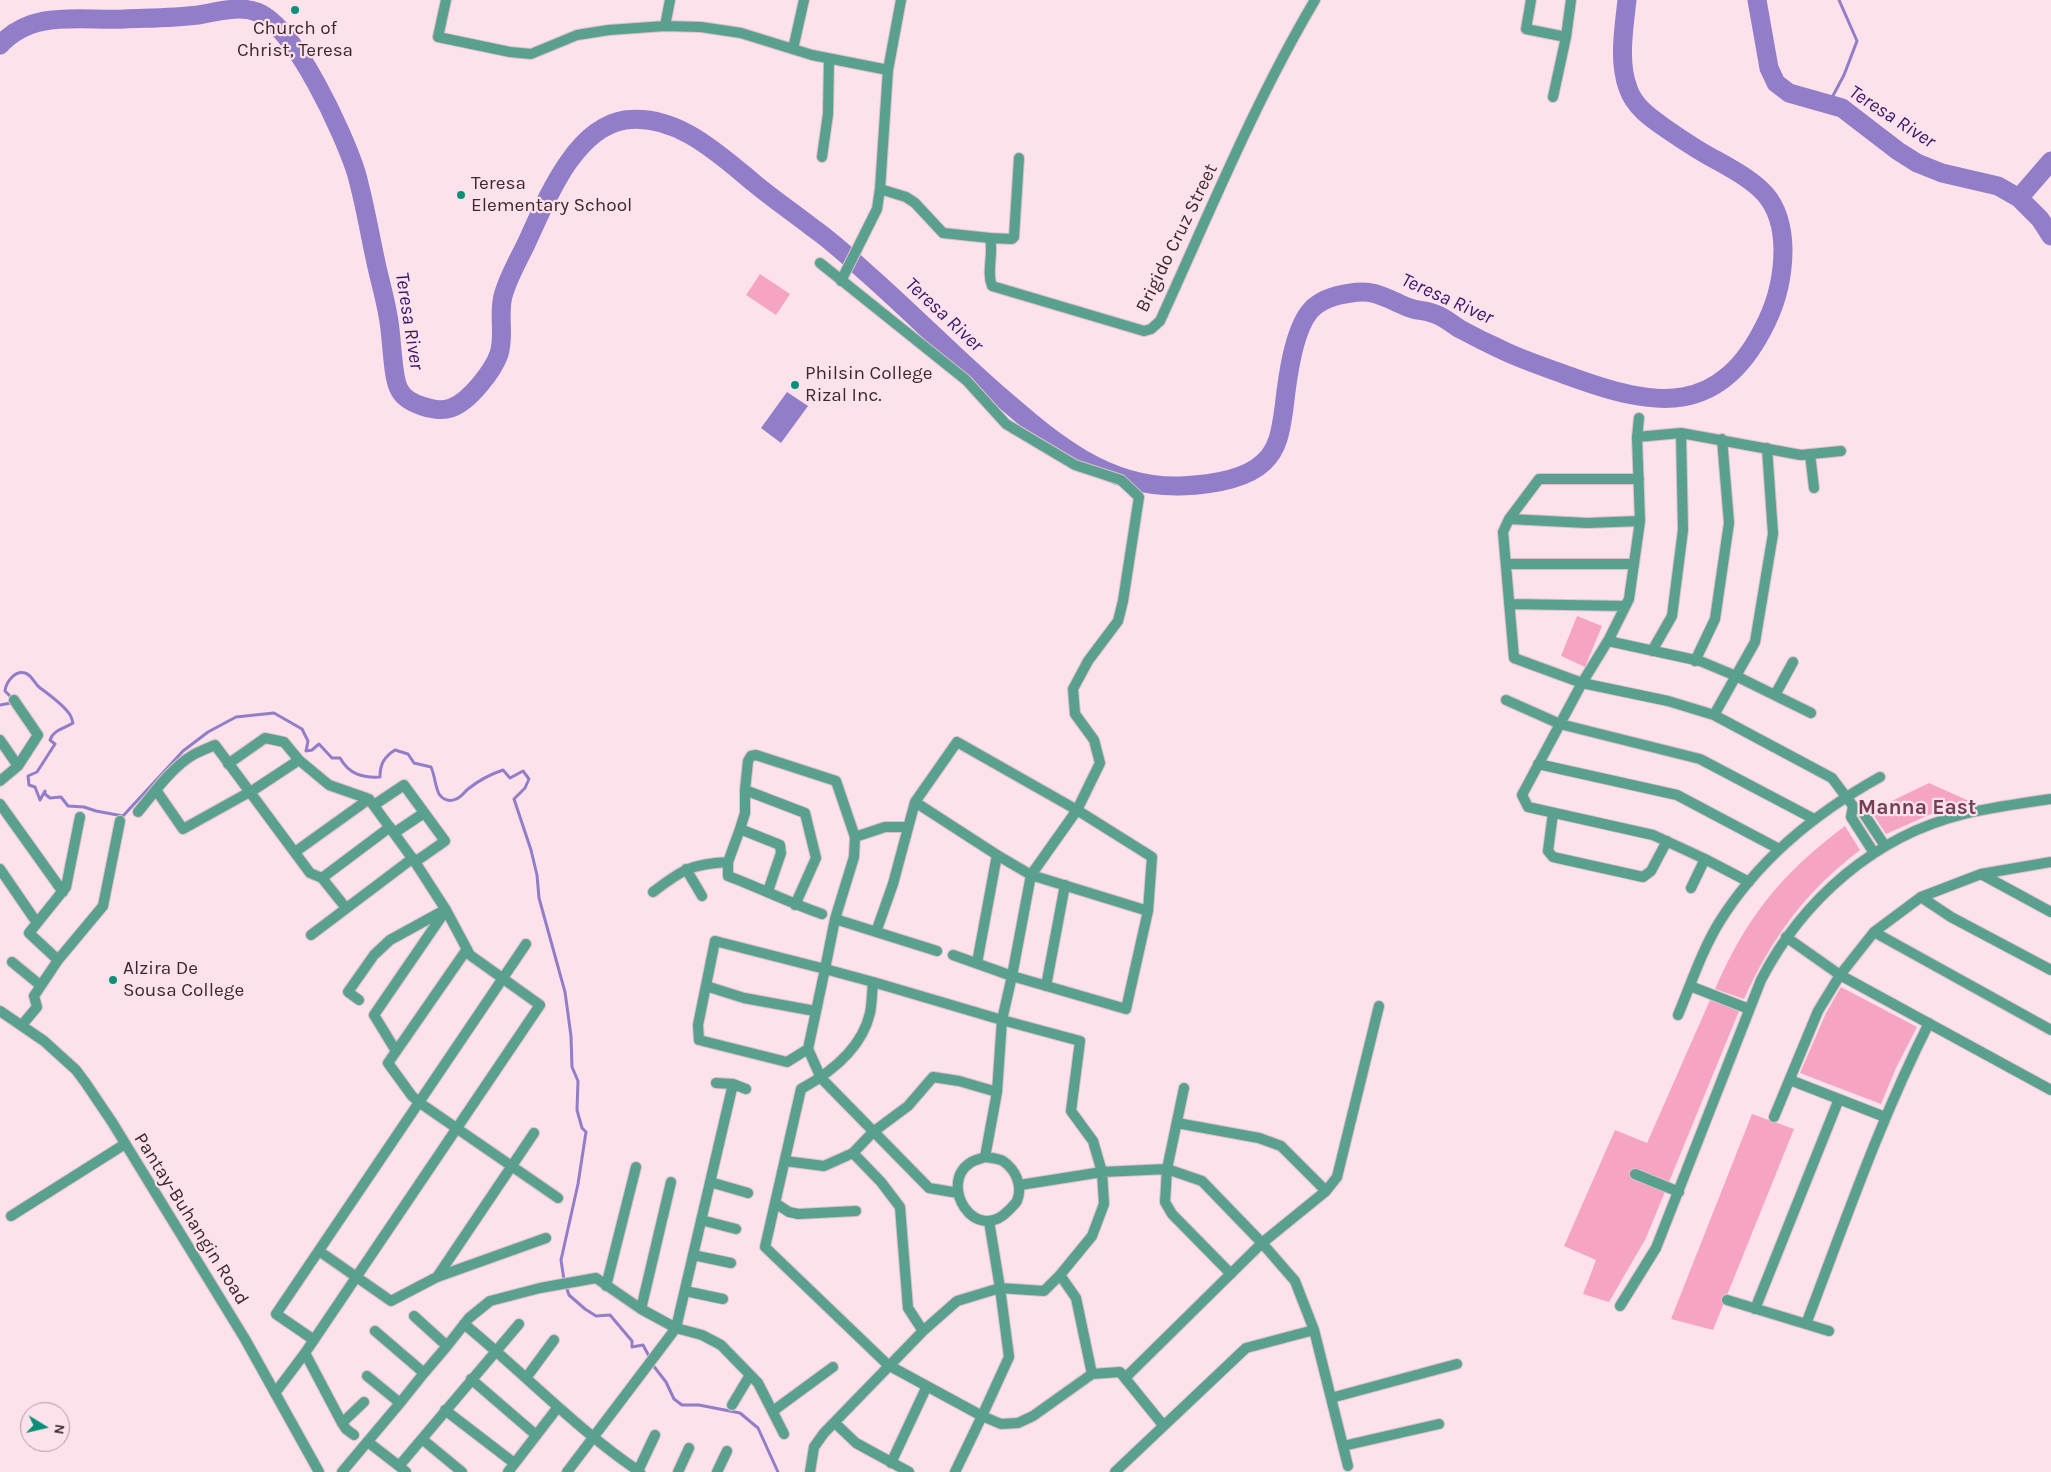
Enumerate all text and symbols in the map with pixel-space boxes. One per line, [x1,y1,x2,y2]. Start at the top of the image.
marker: Church of Christ, Teresa [289,4,301,16]
place label: Church of Christ, Teresa [237,18,353,62]
water label: Teresa River [1844,80,1940,154]
street label: Brigido Cruz Street [1131,160,1223,316]
place label: Teresa Elementary School [471,173,632,217]
marker: Teresa Elementary School [455,189,467,201]
water label: Teresa River [1397,268,1497,330]
water label: Teresa River [389,270,429,372]
water label: Teresa River [900,273,988,357]
place label: Philsin College Rizal Inc. [805,363,932,407]
marker: Philsin College Rizal Inc. [789,379,801,391]
district label: Manna East [1858,795,1976,821]
place label: Alzira De Sousa College [123,958,244,1002]
marker: Alzira De Sousa College [107,974,119,986]
street label: Pantay-Buhangin Road [129,1129,253,1309]
north arrow [20,1402,70,1452]
text: N [50,1423,69,1436]

